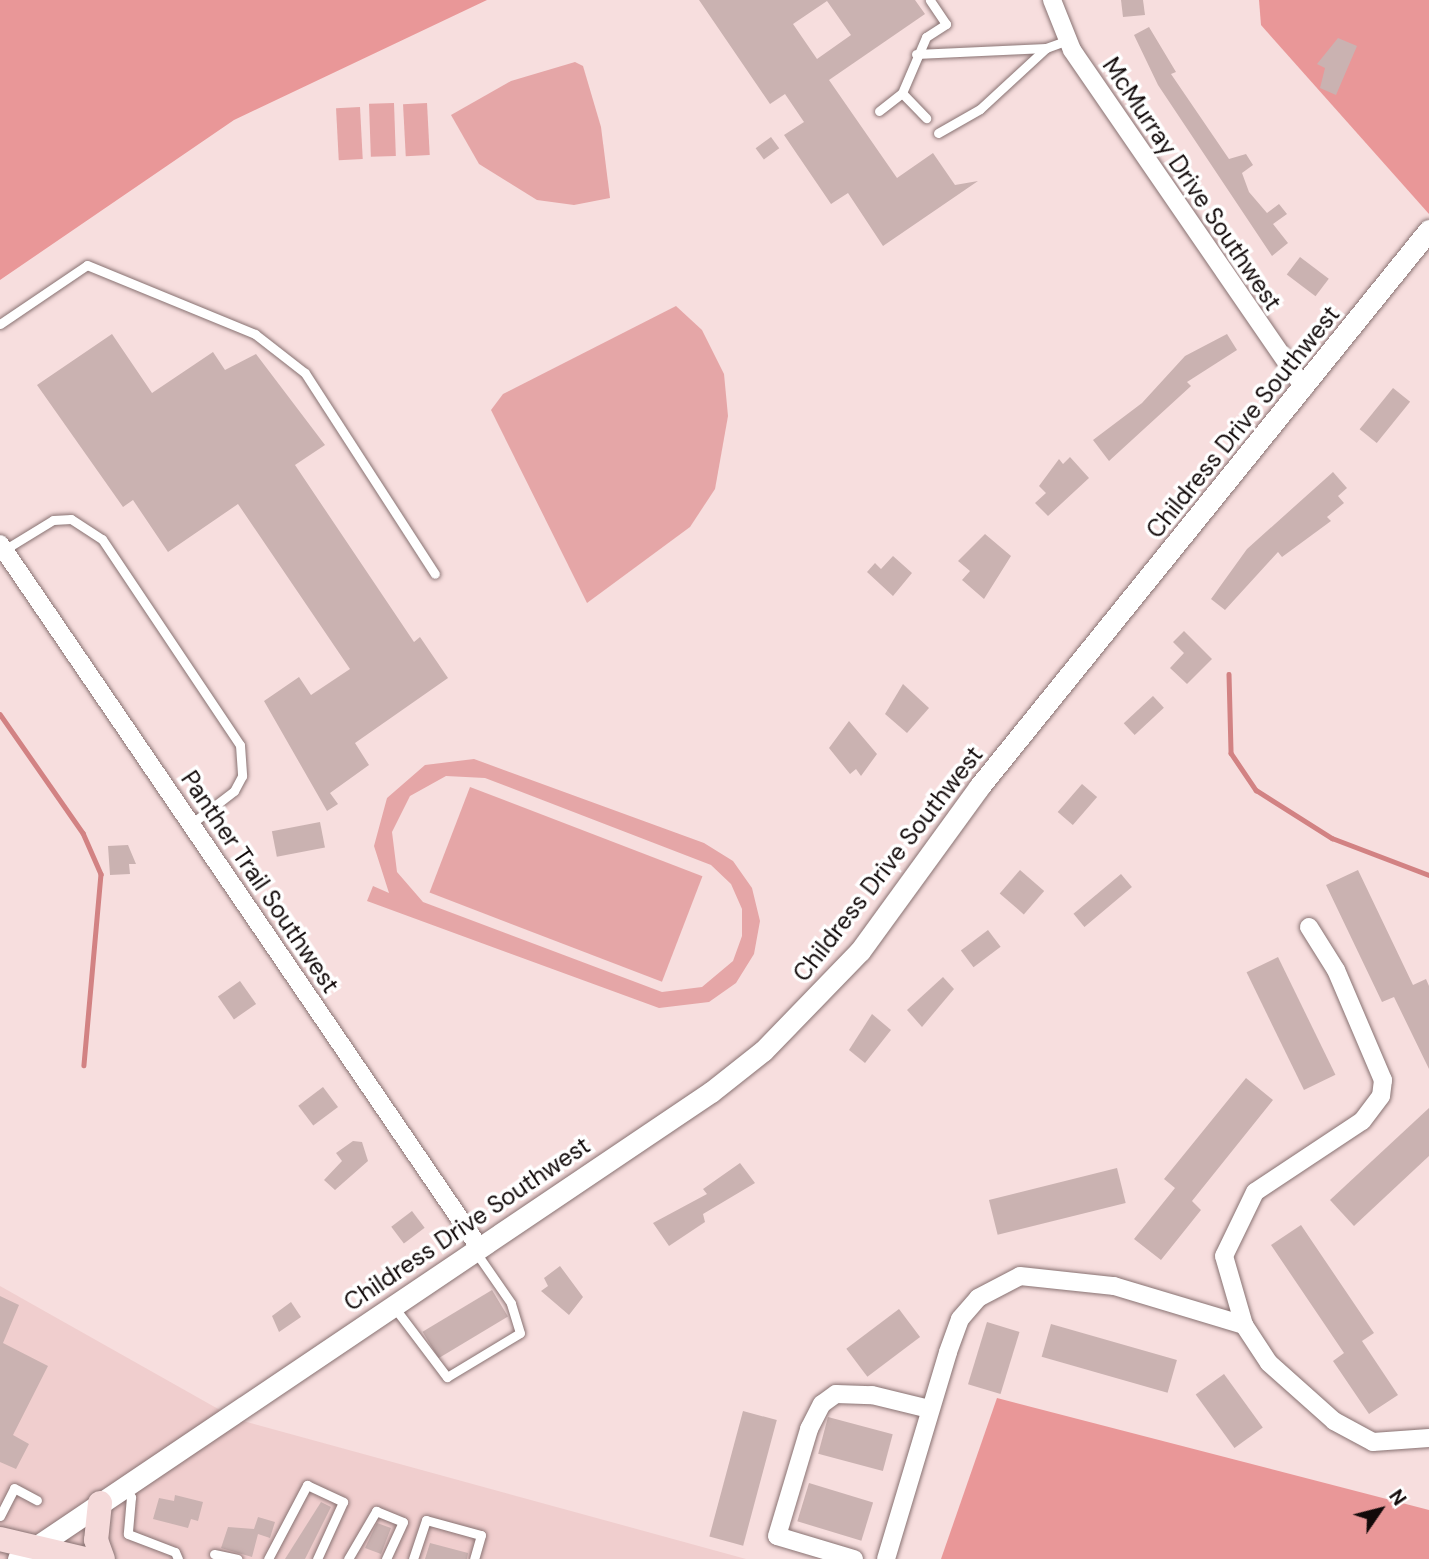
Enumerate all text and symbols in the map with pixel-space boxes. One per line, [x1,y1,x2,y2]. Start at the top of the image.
street label: McMurray Drive Southwest [1097,52,1287,316]
street label: Childress Drive Southwest [1140,300,1346,544]
street label: Childress Drive Southwest [787,741,989,987]
street label: Panther Trail Southwest [175,766,345,998]
street label: Childress Drive Southwest [339,1131,595,1317]
north arrow [1345,1475,1415,1545]
text: N [1383,1485,1412,1511]

